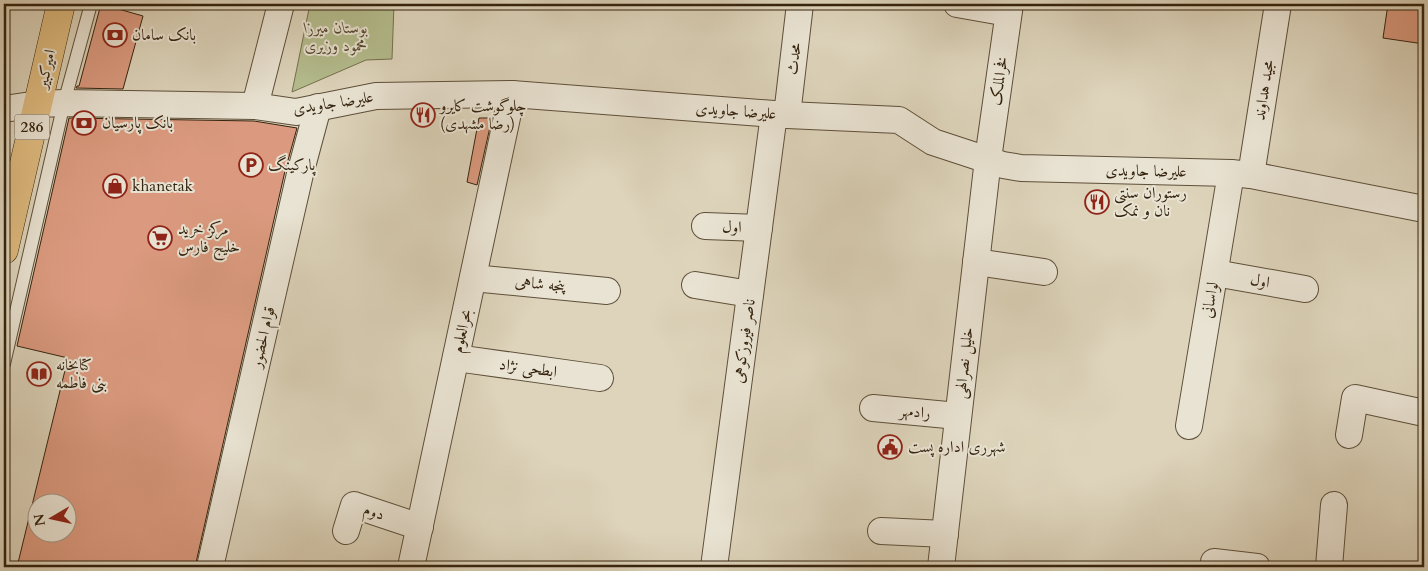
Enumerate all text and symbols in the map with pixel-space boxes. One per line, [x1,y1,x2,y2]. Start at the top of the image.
park label: بوستان میرزا محمود وزیری [303,17,368,57]
bank icon: بانک سامان [102,22,128,48]
place label: بانک سامان [132,24,196,46]
street label: محدث [781,41,807,76]
street label: امیرکبیر [30,47,61,93]
street label: فخرالملک [985,55,1013,107]
street label: مجید هداوند [1248,58,1280,122]
street label: علیرضا جاویدی [291,86,375,120]
place label: چلوگوشت کایرو (رضا مشهدی) [438,95,527,135]
street label: علیرضا جاویدی [695,97,777,125]
restaurant icon: چلوگوشت کایرو (رضا مشهدی) [410,102,436,128]
bank icon: بانک پارسیان [71,110,97,136]
place label: بانک پارسیان [102,112,173,134]
road number: 286 [15,114,50,140]
parking icon: پارکینگ [238,152,264,178]
place label: پارکینگ [268,154,316,176]
street label: علیرضا جاویدی [1105,159,1187,183]
shop icon: khanetak [102,173,128,199]
place label: khanetak [132,175,194,197]
place label: رستوران سنتی نان و نمک [1114,182,1187,222]
restaurant icon: رستوران سنتی نان و نمک [1084,189,1110,215]
street label: اول [722,216,742,238]
place label: مرکز خرید خلیج فارس [178,218,240,261]
supermarket icon: مرکز خرید خلیج فارس [147,225,173,251]
street label: اول [1248,268,1272,294]
street label: پنجه شاهی [514,270,568,298]
street label: لواسانی [1196,280,1224,320]
street label: ناصر فیروزکوهی [727,297,761,385]
street label: قوام الحضور [245,304,284,372]
street label: بحرالعلوم [447,307,480,356]
street label: خلیل نصرالهی [949,326,979,400]
street label: ابطحی نژاد [498,353,558,383]
place label: کتابخانه بنی فاطمه [56,354,108,394]
library icon: کتابخانه بنی فاطمه [26,361,52,387]
street label: رادمهر [897,400,931,424]
public building icon: شهرری اداره پست [877,434,903,460]
place label: شهرری اداره پست [908,436,1006,458]
north arrow [28,494,78,544]
street label: دوم [360,498,387,529]
text: N [29,512,50,527]

